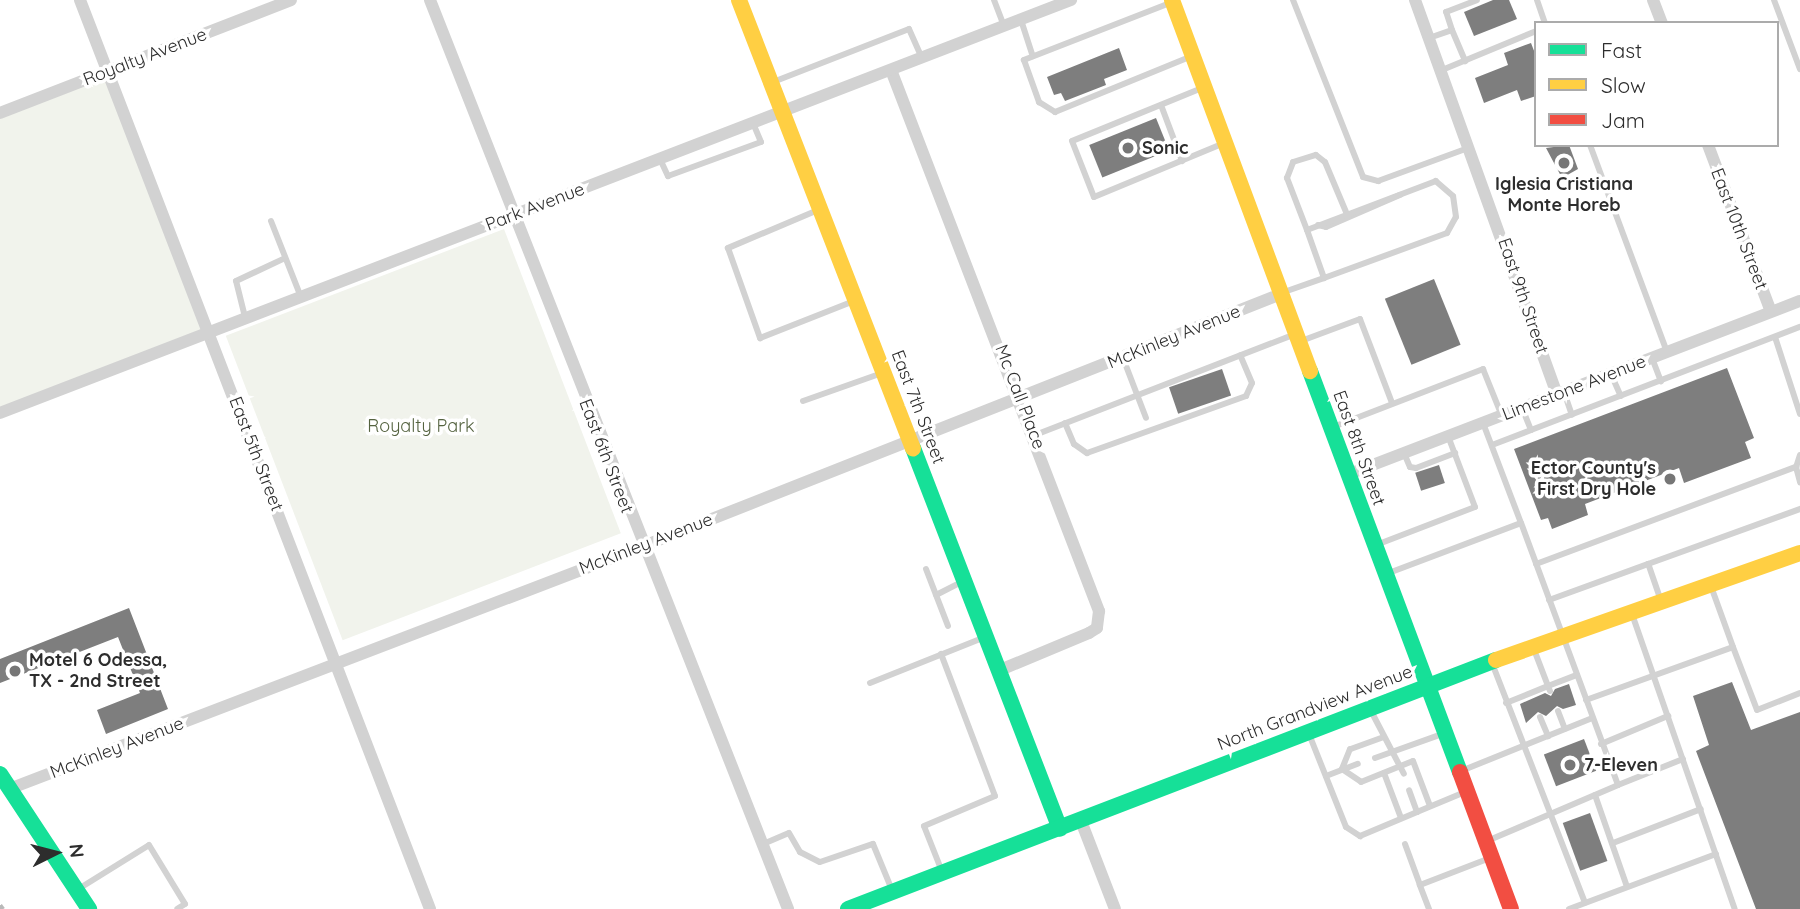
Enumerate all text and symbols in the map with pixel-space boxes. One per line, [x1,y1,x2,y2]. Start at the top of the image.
legend [1534,21,1779,147]
street label: Royalty Avenue [80,23,210,91]
text: Fast [1601,37,1642,63]
text: Slow [1601,72,1646,98]
text: Jam [1601,107,1645,133]
place label: Sonic [1142,137,1188,159]
marker: Sonic [1120,140,1136,156]
marker: Iglesia Cristiana Monte Horeb [1556,155,1572,171]
street label: East 10th Street [1706,165,1772,293]
place label: Iglesia Cristiana Monte Horeb [1495,174,1633,216]
street label: Park Avenue [482,178,588,236]
street label: East 9th Street [1493,235,1553,357]
street label: McKinley Avenue [1104,301,1244,373]
street label: Mc Call Place [990,342,1050,452]
street label: East 7th Street [886,347,950,467]
street label: Limestone Avenue [1499,351,1649,425]
street label: East 8th Street [1328,388,1390,508]
street label: East 5th Street [224,394,288,514]
street label: East 6th Street [574,396,638,516]
park label: Royalty Park [367,415,475,437]
place label: Ector County's First Dry Hole [1531,458,1656,500]
marker: Ector County's First Dry Hole [1662,471,1678,487]
street label: McKinley Avenue [576,509,716,579]
place label: Motel 6 Odessa, TX - 2nd Street [29,650,167,692]
street label: North Grandview Avenue [1214,661,1416,755]
marker: Motel 6 Odessa, TX - 2nd Street [7,663,23,679]
street label: McKinley Avenue [47,713,187,783]
place label: 7-Eleven [1584,754,1658,776]
marker: 7-Eleven [1562,757,1578,773]
north arrow [21,818,91,888]
text: N [64,843,90,859]

